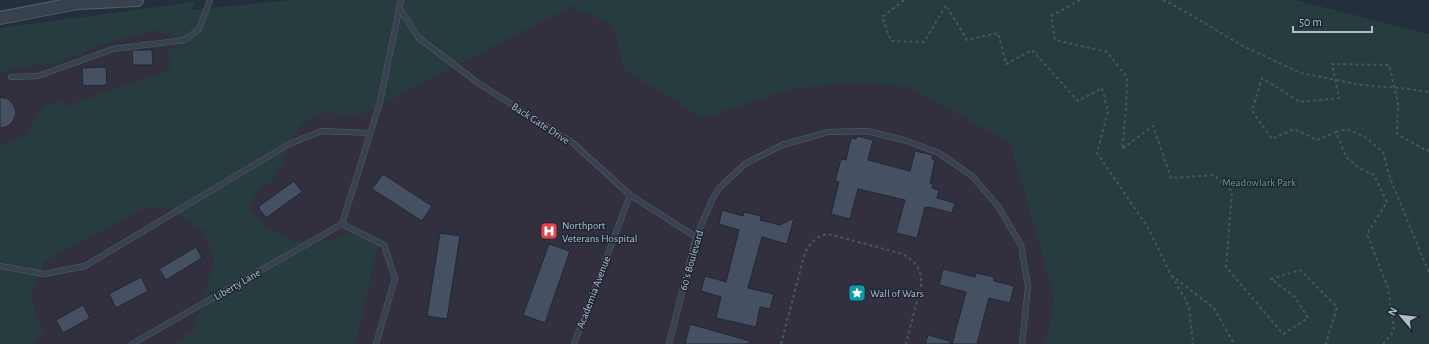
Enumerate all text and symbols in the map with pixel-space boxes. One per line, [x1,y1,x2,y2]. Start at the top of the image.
scale bar [1293,8,1372,34]
text: 50 m [1299,16,1322,28]
street label: Back Gate Drive [510,101,572,146]
park label: Meadowlark Park [1222,177,1296,188]
place label: Northport Veterans Hospital [562,220,638,244]
hospital icon: Northport Veterans Hospital [539,221,559,241]
street label: 60's Boulevard [678,229,705,291]
street label: Academia Avenue [575,254,612,330]
street label: Liberty Lane [212,267,262,302]
place icon: Wall of Wars [847,283,867,303]
place label: Wall of Wars [870,288,924,299]
north arrow [1381,296,1421,336]
text: N [1386,306,1399,318]

